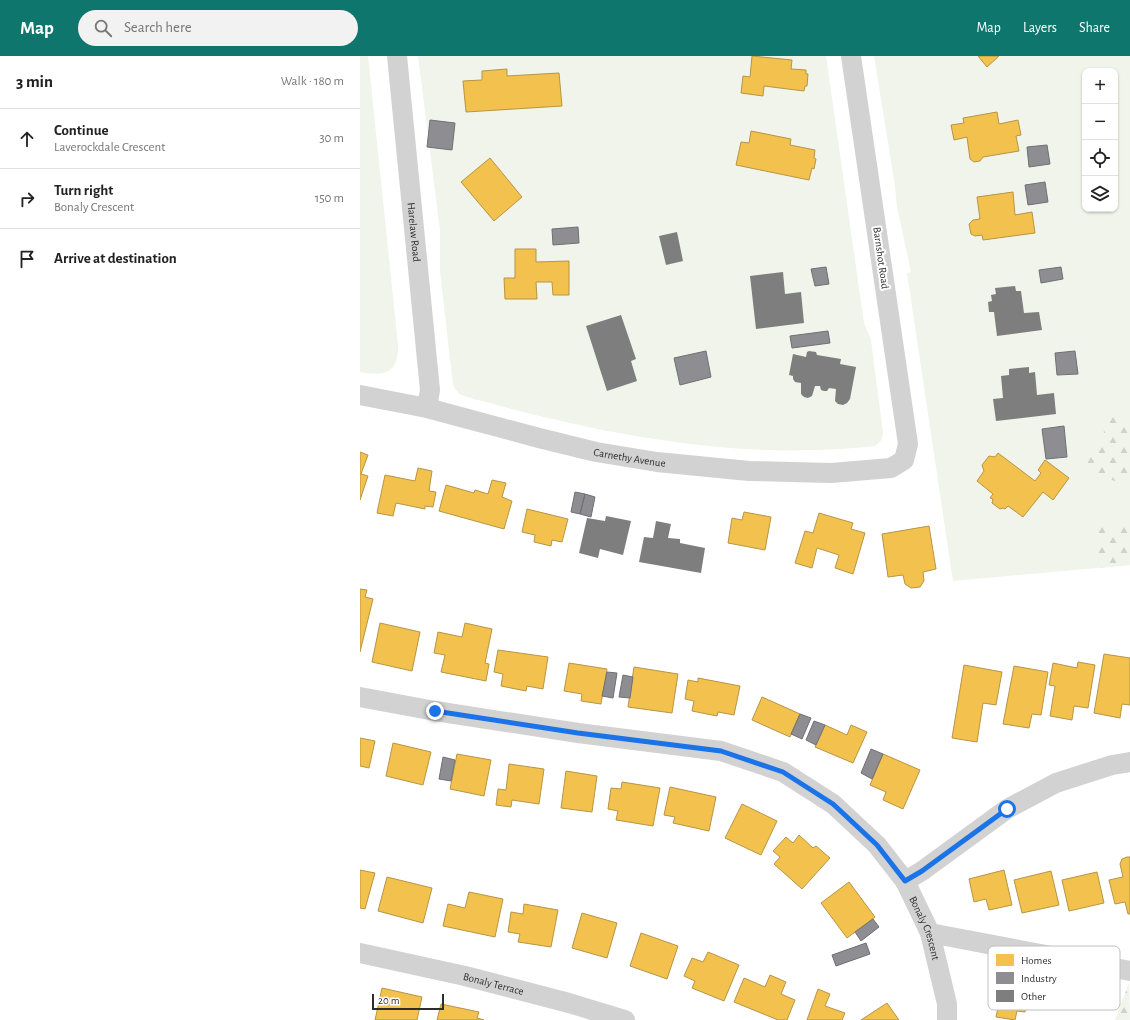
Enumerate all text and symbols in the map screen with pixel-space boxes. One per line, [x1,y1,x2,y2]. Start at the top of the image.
search box [78,10,358,46]
icon: search [92,17,114,39]
text: Map [20,19,54,38]
text: Search here [124,20,192,35]
text: Map [976,21,1001,35]
text: Layers [1023,21,1057,35]
text: Share [1079,21,1110,35]
map controls [1082,68,1118,212]
button: + [1082,68,1118,104]
text: 3 min [16,73,53,90]
text: Walk · 180 m [281,75,344,88]
button: − [1082,104,1118,140]
text: Continue [54,123,109,138]
icon: ahead [16,128,38,150]
text: 30 m [319,132,344,145]
button: locate [1082,140,1118,176]
text: Laverockdale Crescent [54,141,165,154]
button: layers [1082,176,1118,212]
text: Turn right [54,183,113,198]
icon: right [16,188,38,210]
text: 150 m [315,192,344,205]
text: Bonaly Crescent [54,201,134,214]
street label: Harelaw Road [406,202,423,263]
street label: Barnshot Road [871,226,891,290]
icon: arrive [16,248,38,270]
text: Arrive at destination [54,251,177,266]
street label: Carnethy Avenue [593,446,666,468]
route end [426,702,444,720]
route start [998,800,1016,818]
street label: Bonaly Crescent [908,894,942,962]
legend [988,946,1120,1010]
text: Homes [1021,955,1052,966]
street label: Bonaly Terrace [462,970,525,997]
text: Industry [1021,973,1057,984]
text: Other [1021,991,1046,1002]
scale bar [372,992,444,1011]
text: 20 m [378,995,399,1006]

